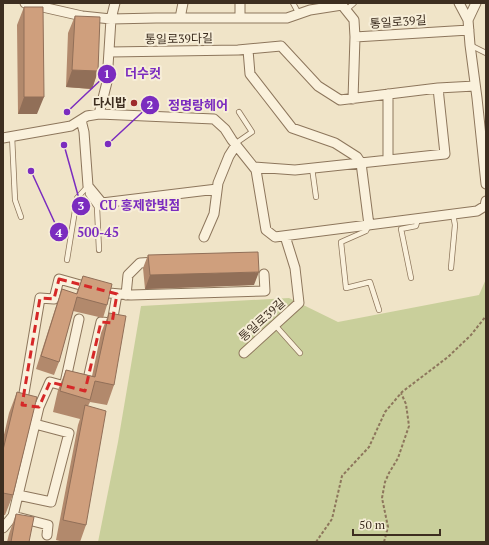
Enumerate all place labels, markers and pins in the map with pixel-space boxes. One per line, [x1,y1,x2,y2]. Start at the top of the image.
callout: 더수컷 [97,61,169,86]
callout: 정명랑헤어 [140,92,236,117]
place label: 다시밥 [93,95,126,110]
marker: 다시밥 [129,98,139,108]
callout: CU 홍제한빛점 [71,193,188,218]
callout: 500-45 [49,220,127,245]

